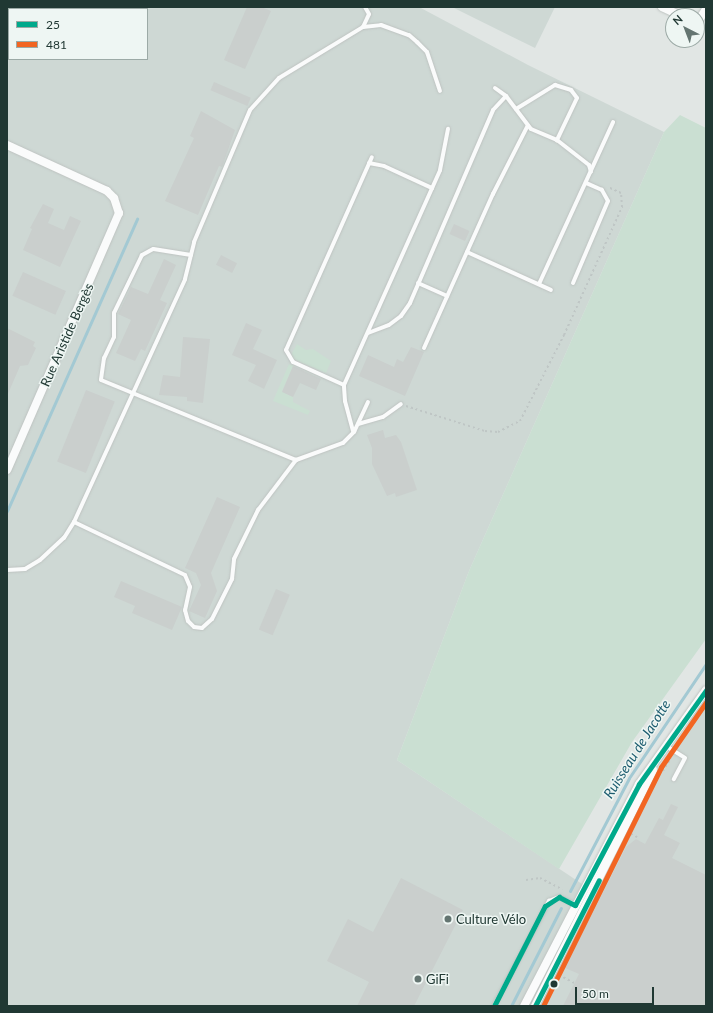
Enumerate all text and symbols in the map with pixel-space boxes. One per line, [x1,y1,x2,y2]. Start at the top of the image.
legend [8,8,148,60]
north arrow [665,8,705,48]
text: N [670,12,685,27]
text: 25 [46,17,60,32]
text: 481 [46,37,67,52]
street label: Rue Aristide Bergès [37,281,97,389]
water label: Ruisseau de Jacotte [600,697,674,801]
place label: Culture Vélo [456,911,527,927]
marker: Culture Vélo [443,914,453,924]
place label: GiFi [426,971,449,987]
marker: GiFi [413,974,423,984]
unlabelled marker [549,979,559,989]
scale bar [577,979,656,1005]
text: 50 m [582,986,609,1001]

